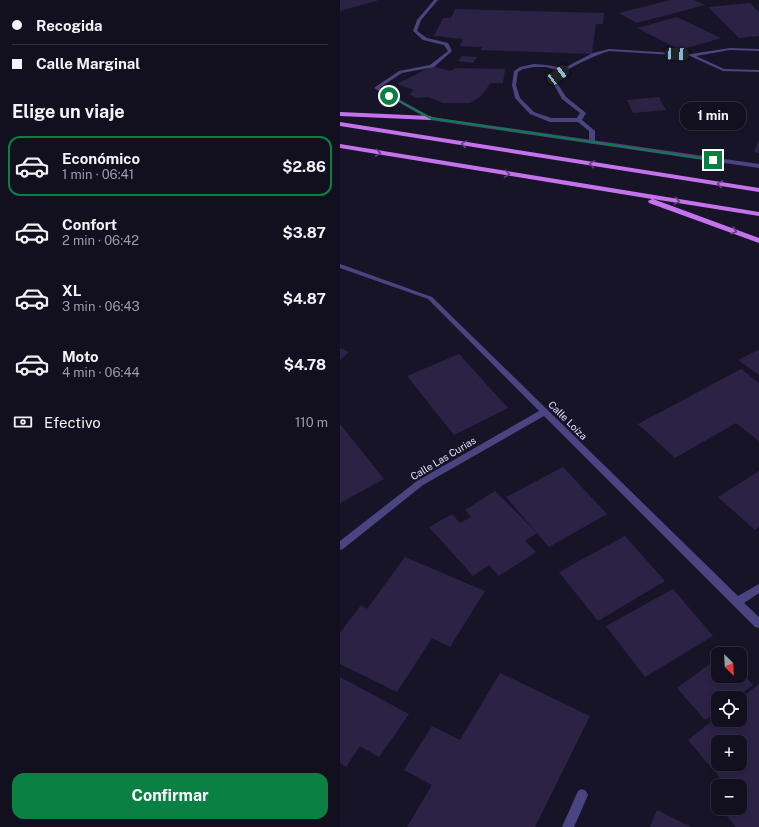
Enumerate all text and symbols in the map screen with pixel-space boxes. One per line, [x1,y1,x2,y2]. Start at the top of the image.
text: Recogida [36,17,103,34]
car [665,47,689,61]
text: Calle Marginal [36,55,140,72]
car [545,63,571,87]
route start [380,87,398,105]
text: Elige un viaje [12,101,125,122]
callout: 1 min [680,102,746,130]
text: 1 min [697,108,729,123]
one-way arrow [460,140,467,149]
icon: car [14,148,50,184]
one-way arrow [375,148,382,156]
text: Económico [62,150,140,167]
route end [704,151,722,169]
text: $2.86 [282,158,326,175]
one-way arrow [589,160,595,169]
text: 1 min · 06:41 [62,167,134,182]
one-way arrow [504,169,510,178]
one-way arrow [717,180,724,189]
one-way arrow [674,196,680,205]
icon: car [14,214,50,250]
text: Confort [62,216,117,233]
text: $3.87 [283,224,326,241]
one-way arrow [730,226,737,235]
text: 2 min · 06:42 [62,233,139,248]
icon: car [14,280,50,316]
text: XL [62,282,81,299]
text: $4.87 [283,290,326,307]
text: 3 min · 06:43 [62,299,140,314]
icon: car [14,346,50,382]
text: Moto [62,348,99,365]
text: $4.78 [284,356,326,373]
text: 4 min · 06:44 [62,365,140,380]
street label: Calle Loíza [546,398,590,442]
icon: cash [12,411,34,433]
text: Efectivo [44,414,101,431]
text: 110 m [295,415,328,430]
street label: Calle Las Curias [408,434,478,482]
north arrow [711,647,747,683]
map controls [711,647,747,815]
button: locate [711,691,747,727]
button: + [711,735,747,771]
button: Confirmar [12,773,328,819]
button: − [711,779,747,815]

